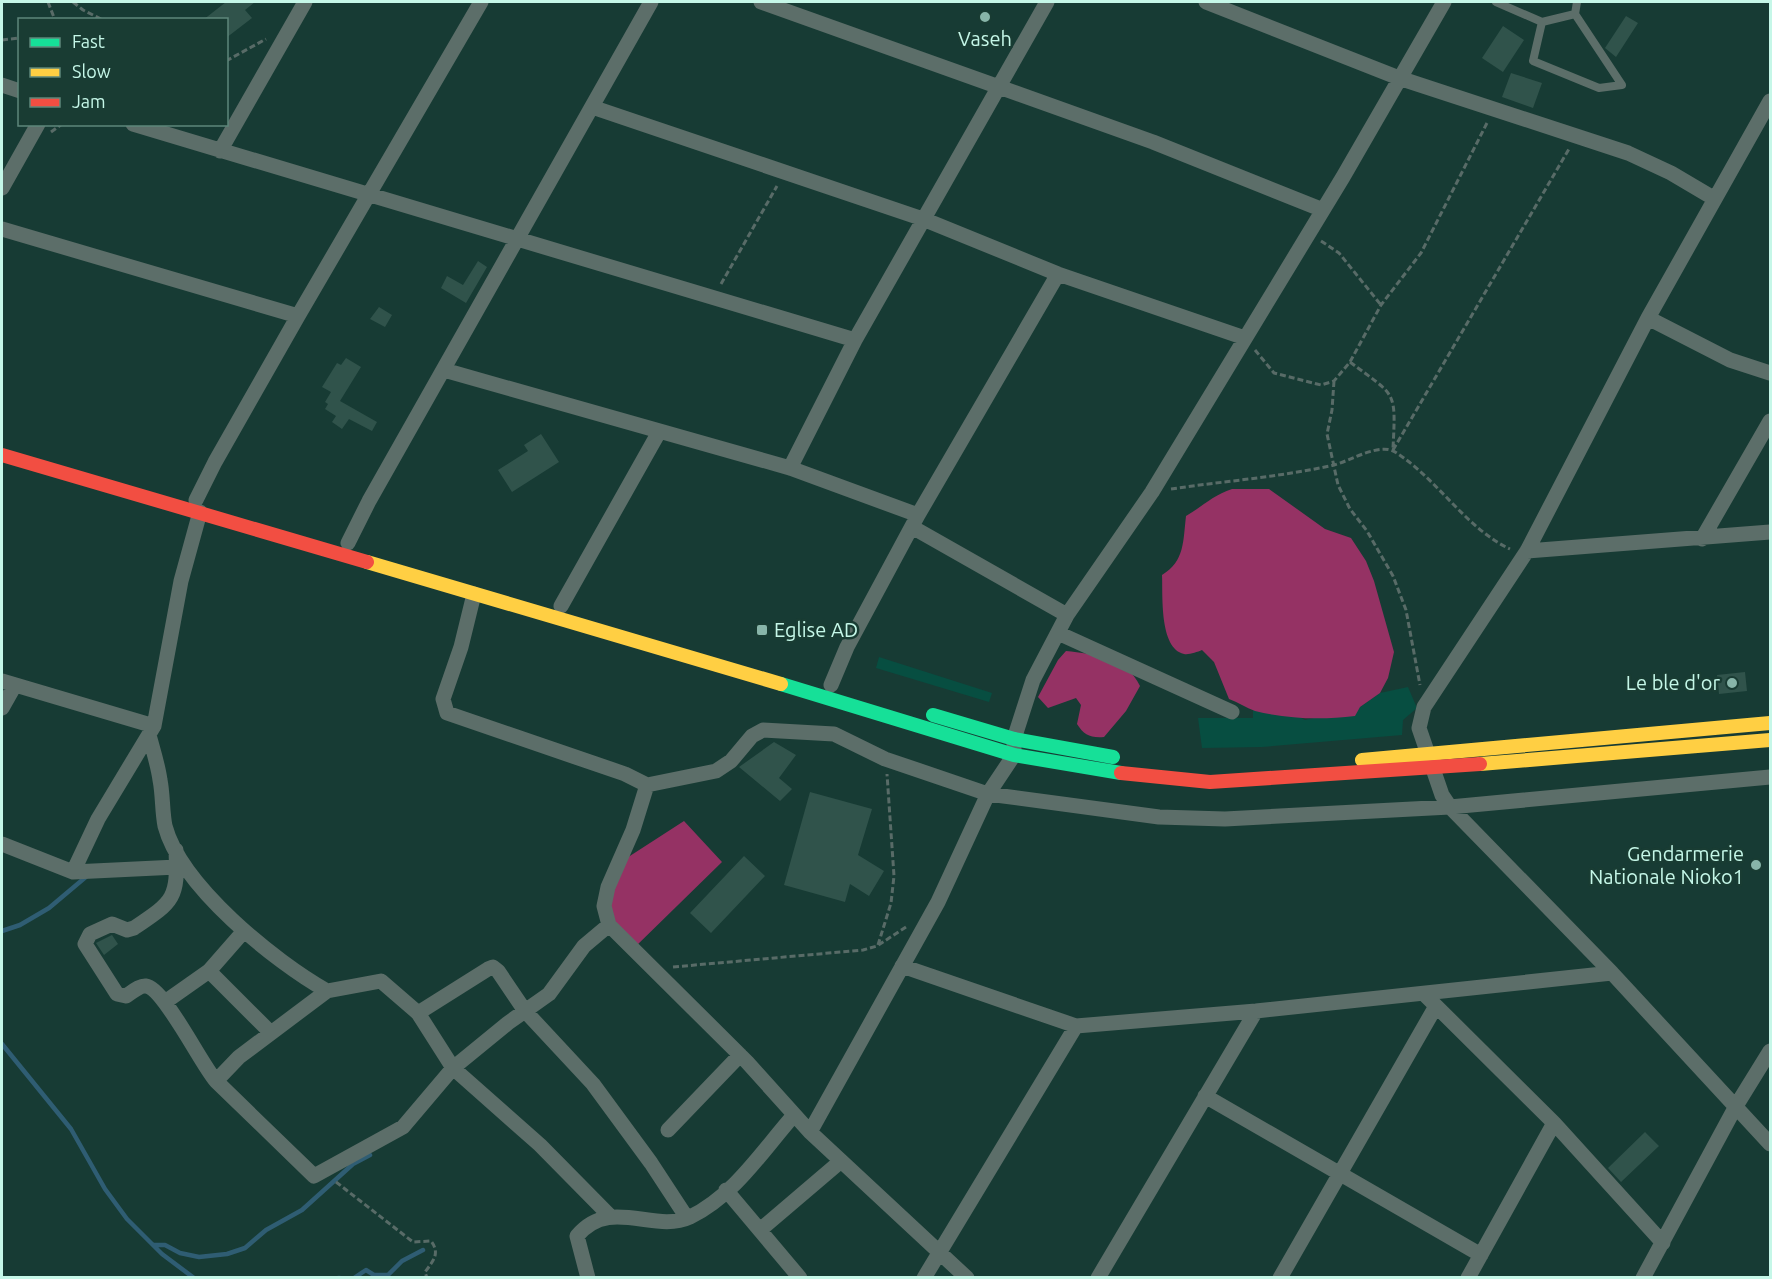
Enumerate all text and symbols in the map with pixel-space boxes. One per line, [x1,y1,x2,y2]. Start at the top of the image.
marker: Vaseh [978,10,992,24]
legend [18,18,228,126]
place label: Vaseh [958,27,1012,50]
text: Fast [72,31,105,51]
text: Slow [72,61,111,81]
text: Jam [72,91,106,111]
place label: Eglise AD [774,618,858,641]
marker: Eglise AD [755,623,769,637]
place label: Le ble d'or [1626,671,1720,694]
marker: Le ble d'or [1725,676,1739,690]
place label: Gendarmerie Nationale Nioko1 [1589,842,1744,888]
marker: Gendarmerie Nationale Nioko1 [1749,858,1763,872]

